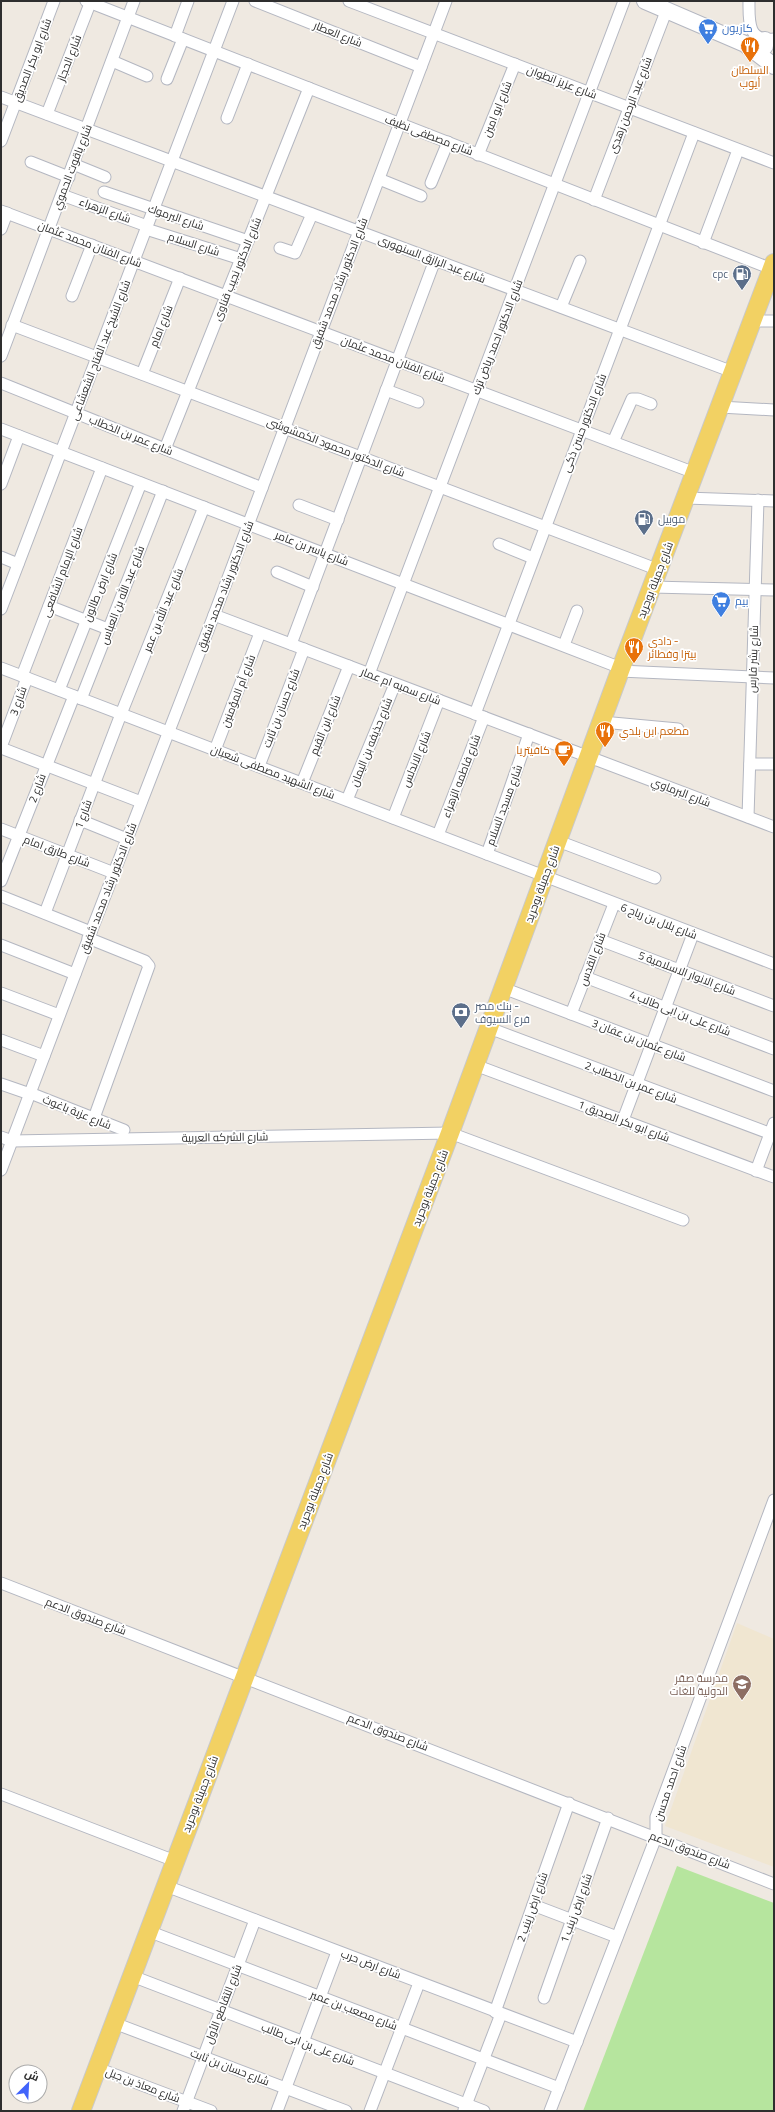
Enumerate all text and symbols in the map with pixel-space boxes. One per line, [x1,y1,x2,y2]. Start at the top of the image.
street label: شارع ابو بكر الصديق [9,16,55,104]
street label: شارع العطار [310,17,365,51]
supermarket icon: كازيون [697,17,719,45]
place label: كازيون [722,20,753,36]
street label: شارع الحجاز [52,32,85,85]
restaurant icon: السلطان أيوب [739,35,761,63]
street label: شارع عبد الرحمن زهدى [604,54,656,156]
street label: شارع عزيز انطوان [525,61,599,103]
place label: السلطان أيوب [731,62,769,91]
street label: شارع ابو امين [478,78,516,140]
street label: شارع مصطفى نظيف [382,111,476,159]
street label: شارع ياقوت الحموي [48,122,97,212]
street label: شارع الزهراء [77,193,133,227]
street label: شارع اليرموك [146,200,206,234]
street label: شارع الدكتور نجيب قناوى [209,215,265,323]
street label: شارع الدكتور رشاد محمد شفيق [307,215,371,351]
street label: شارع الفنان محمد عثمان [36,217,144,271]
street label: شارع السلام [166,228,222,260]
street label: شارع عبد الرازق السنهورى [376,231,488,287]
fuel station icon: cpc [731,263,753,291]
place label: cpc [713,266,728,282]
street label: شارع الشيخ عبد الفتاح الشعشاعى [66,277,134,423]
street label: شارع الدكتور احمد رياض ترك [468,277,526,397]
street label: شارع امام [145,303,177,349]
street label: شارع الفنان محمد عثمان [339,332,447,386]
street label: شارع الدكتور حسن ذكى [558,371,610,475]
street label: شارع عمر بن الخطاب [87,411,175,459]
street label: شارع الدكتور محمود الكمشوشى [265,413,407,481]
fuel station icon: موبيل [633,508,655,536]
place label: موبيل [658,511,685,527]
street label: شارع الدكتور رشاد محمد شفيق [193,518,257,654]
street label: شارع الإمام الشافعى [37,525,87,619]
street label: شارع ياسر بن عامر [272,526,351,569]
street label: شارع جميلة بوحريد [633,539,677,621]
street label: شارع عبد الله بن العباس [96,543,148,647]
street label: شارع ارض طالون [79,550,121,624]
street label: شارع عبد الله بن عمر [139,566,187,655]
supermarket icon: بيم [710,590,732,618]
place label: بيم [735,593,748,609]
street label: شارع بشر فارس [744,625,762,693]
place label: دادي - بيتزا وفطائر [647,633,697,662]
restaurant icon: دادي - بيتزا وفطائر [623,636,645,664]
street label: شارع أم المؤمنين [217,652,259,730]
street label: شارع سميه ام عمار [358,663,443,709]
street label: شارع حسان بن ثابت [259,666,303,750]
street label: شارع 3 [5,684,31,718]
street label: شارع ابن القيم [306,693,344,757]
street label: شارع حذيفه بن اليمان [346,695,396,789]
restaurant icon: مطعم ابن بلدي [594,720,616,748]
place label: مطعم ابن بلدي [619,723,689,740]
street label: شارع الاندلس [397,728,435,790]
street label: شارع فاطمه الزهراء [438,732,484,820]
cafe icon: كافيتريا [553,739,575,767]
street label: شارع الشهيد مصطفى شعبان [209,741,337,803]
place label: كافيتريا [516,742,550,758]
street label: شارع مسجد السلام [482,762,526,848]
street label: شارع 2 [24,771,50,805]
street label: شارع البرماوي [649,773,713,812]
street label: شارع 1 [70,797,96,831]
street label: شارع الدكتور رشاد محمد شفيق [76,820,140,956]
street label: شارع طارق امام [21,831,93,871]
street label: شارع جميلة بوحريد [521,843,563,925]
street label: شارع بلال بن رباح 6 [618,899,700,943]
street label: شارع القدس [575,930,609,988]
street label: شارع الانوار الاسلامية 5 [636,947,738,999]
street label: شارع على بن ابى طالب 4 [627,986,733,1040]
place label: بنك مصر - فرع السيوف [474,998,530,1027]
bank icon: بنك مصر - فرع السيوف [450,1001,472,1029]
street label: شارع عثمان بن عفان 3 [590,1015,688,1065]
street label: شارع عمر بن الخطاب 2 [582,1057,680,1107]
street label: شارع عزبة باغوث [40,1091,114,1133]
street label: شارع ابو بكر الصديق 1 [576,1096,672,1146]
street label: شارع الشركه العربية [181,1128,269,1146]
street label: شارع جميلة بوحريد [408,1147,452,1229]
street label: شارع جميلة بوحريد [293,1450,337,1532]
street label: شارع صندوق الدعم [43,1593,129,1639]
place label: مدرسة صقر الدولية للغات [670,1670,728,1699]
school or university icon: مدرسة صقر الدولية للغات [731,1673,753,1701]
street label: شارع صندوق الدعم [345,1709,431,1755]
street label: شارع احمد محسن [650,1743,690,1823]
street label: شارع جميلة بوحريد [178,1753,222,1835]
street label: شارع صندوق الدعم [647,1827,733,1873]
street label: شارع ارض زينب 2 [513,1870,551,1944]
street label: شارع ارض زينب 1 [556,1871,596,1945]
street label: شارع ارض حرب [339,1945,403,1983]
street label: شارع التقاطع الأول [200,1962,246,2046]
street label: شارع مصعب بن عمير [307,1986,400,2034]
street label: شارع على بن ابى طالب [259,2019,357,2069]
street label: شارع حسان بن ثابت [188,2045,272,2089]
street label: شارع معاذ بن جبل [103,2063,183,2107]
north arrow [8,2064,48,2104]
text: ش [22,2065,42,2085]

